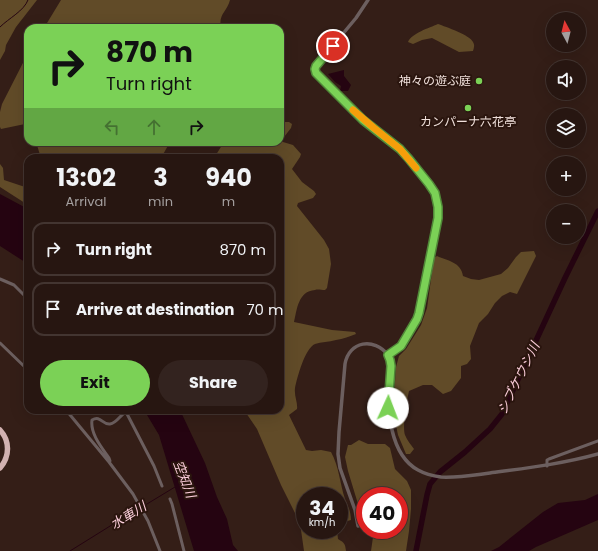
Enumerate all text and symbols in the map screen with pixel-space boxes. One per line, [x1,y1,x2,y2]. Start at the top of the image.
north arrow [546,12,586,52]
map controls [546,12,586,244]
pin [316,29,350,63]
text: 870 m [106,33,193,72]
icon: arrive [322,35,344,57]
icon: right [40,40,92,92]
button: sound [546,60,586,100]
text: Turn right [106,71,192,96]
place label: 神々の遊ぶ庭 [399,72,471,89]
marker: 神々の遊ぶ庭 [474,76,484,86]
marker: カンパーナ六花亭 [463,103,473,113]
button: layers [546,108,586,148]
place label: カンパーナ六花亭 [420,113,516,130]
icon: left [101,116,123,138]
icon: ahead [143,116,165,138]
icon: right [185,116,207,138]
button: + [546,156,586,196]
text: 13:02 [56,161,116,194]
text: 3 [153,161,168,194]
text: 940 [205,161,252,194]
text: Arrival [66,192,107,211]
text: min [148,192,173,211]
text: m [222,192,235,211]
button: − [546,204,586,244]
icon: right [42,238,64,260]
text: Turn right [76,239,152,260]
text: 870 m [219,239,266,260]
icon: arrive [42,298,64,320]
text: Arrive at destination [76,299,234,320]
text: 70 m [246,299,283,320]
water label: シブケウシ川 [493,337,545,417]
button: Exit [40,360,150,406]
button: Share [158,360,268,406]
position arrow [367,387,409,429]
water label: 空知川 [169,458,201,503]
speed limit sign: 40 [356,487,408,539]
text: 34 [309,494,335,522]
water label: 水車川 [107,496,152,534]
text: km/h [309,515,335,530]

